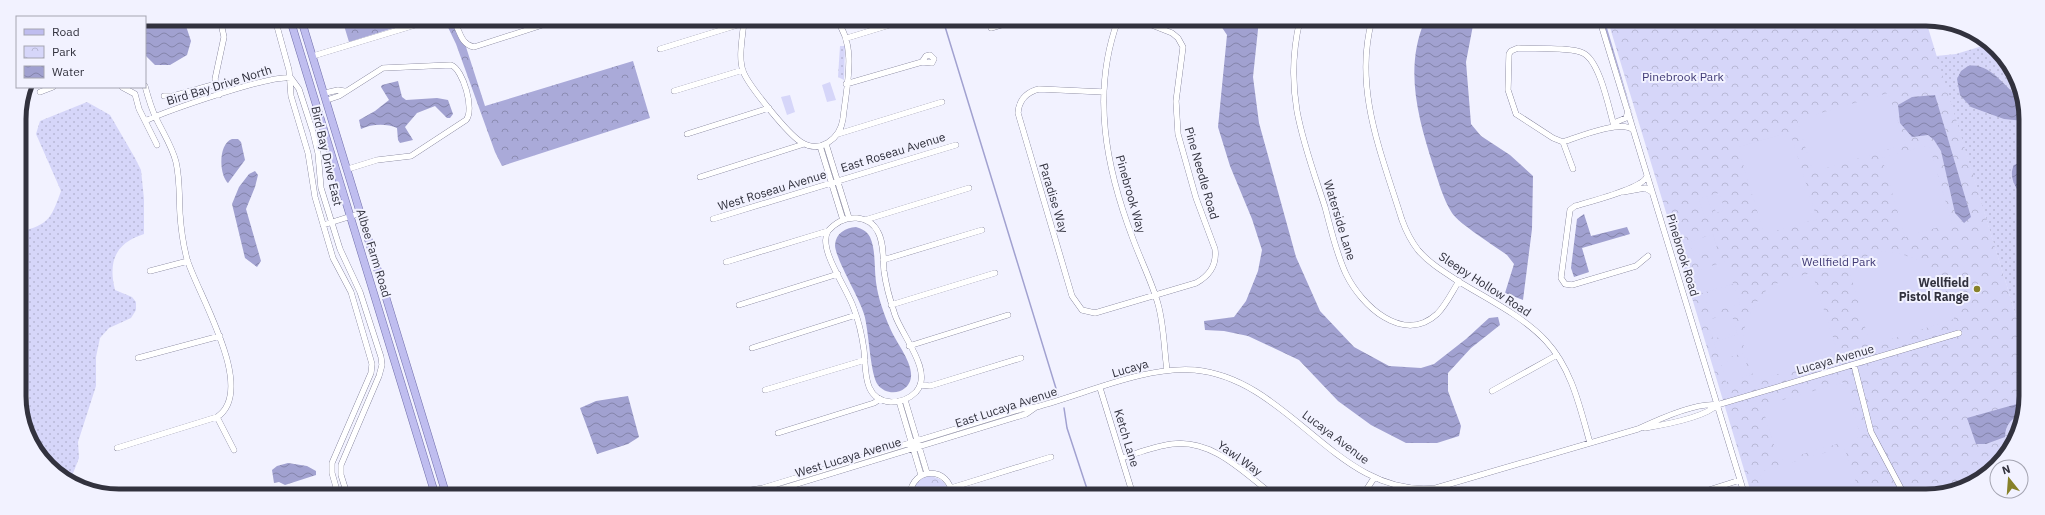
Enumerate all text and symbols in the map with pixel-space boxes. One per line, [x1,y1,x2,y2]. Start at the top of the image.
legend [16,16,146,88]
text: Road [52,24,80,39]
text: Park [52,44,77,59]
street label: Bird Bay Drive North [165,62,273,108]
text: Water [52,64,85,79]
park label: Pinebrook Park [1642,69,1725,84]
street label: Bird Bay Drive East [308,105,346,207]
street label: Pine Needle Road [1182,125,1222,221]
street label: East Roseau Avenue [839,129,948,175]
street label: Pinebrook Way [1113,153,1149,235]
street label: Paradise Way [1036,161,1072,235]
street label: West Roseau Avenue [716,166,828,214]
street label: Waterside Lane [1321,178,1359,262]
street label: Albee Farm Road [353,207,395,299]
street label: Pinebrook Road [1663,212,1703,298]
street label: Sleepy Hollow Road [1436,249,1534,319]
park label: Wellfield Park [1802,254,1877,269]
place label: Wellfield Pistol Range [1899,275,1969,304]
marker: Wellfield Pistol Range [1972,284,1982,294]
street label: Lucaya Avenue [1794,341,1876,377]
street label: Lucaya [1110,355,1151,380]
street label: East Lucaya Avenue [953,383,1059,431]
street label: Ketch Lane [1111,407,1143,469]
street label: Lucaya Avenue [1299,407,1373,467]
street label: West Lucaya Avenue [793,434,903,480]
street label: Yawl Way [1215,437,1265,479]
north arrow [1989,459,2029,499]
text: N [2000,462,2012,477]

